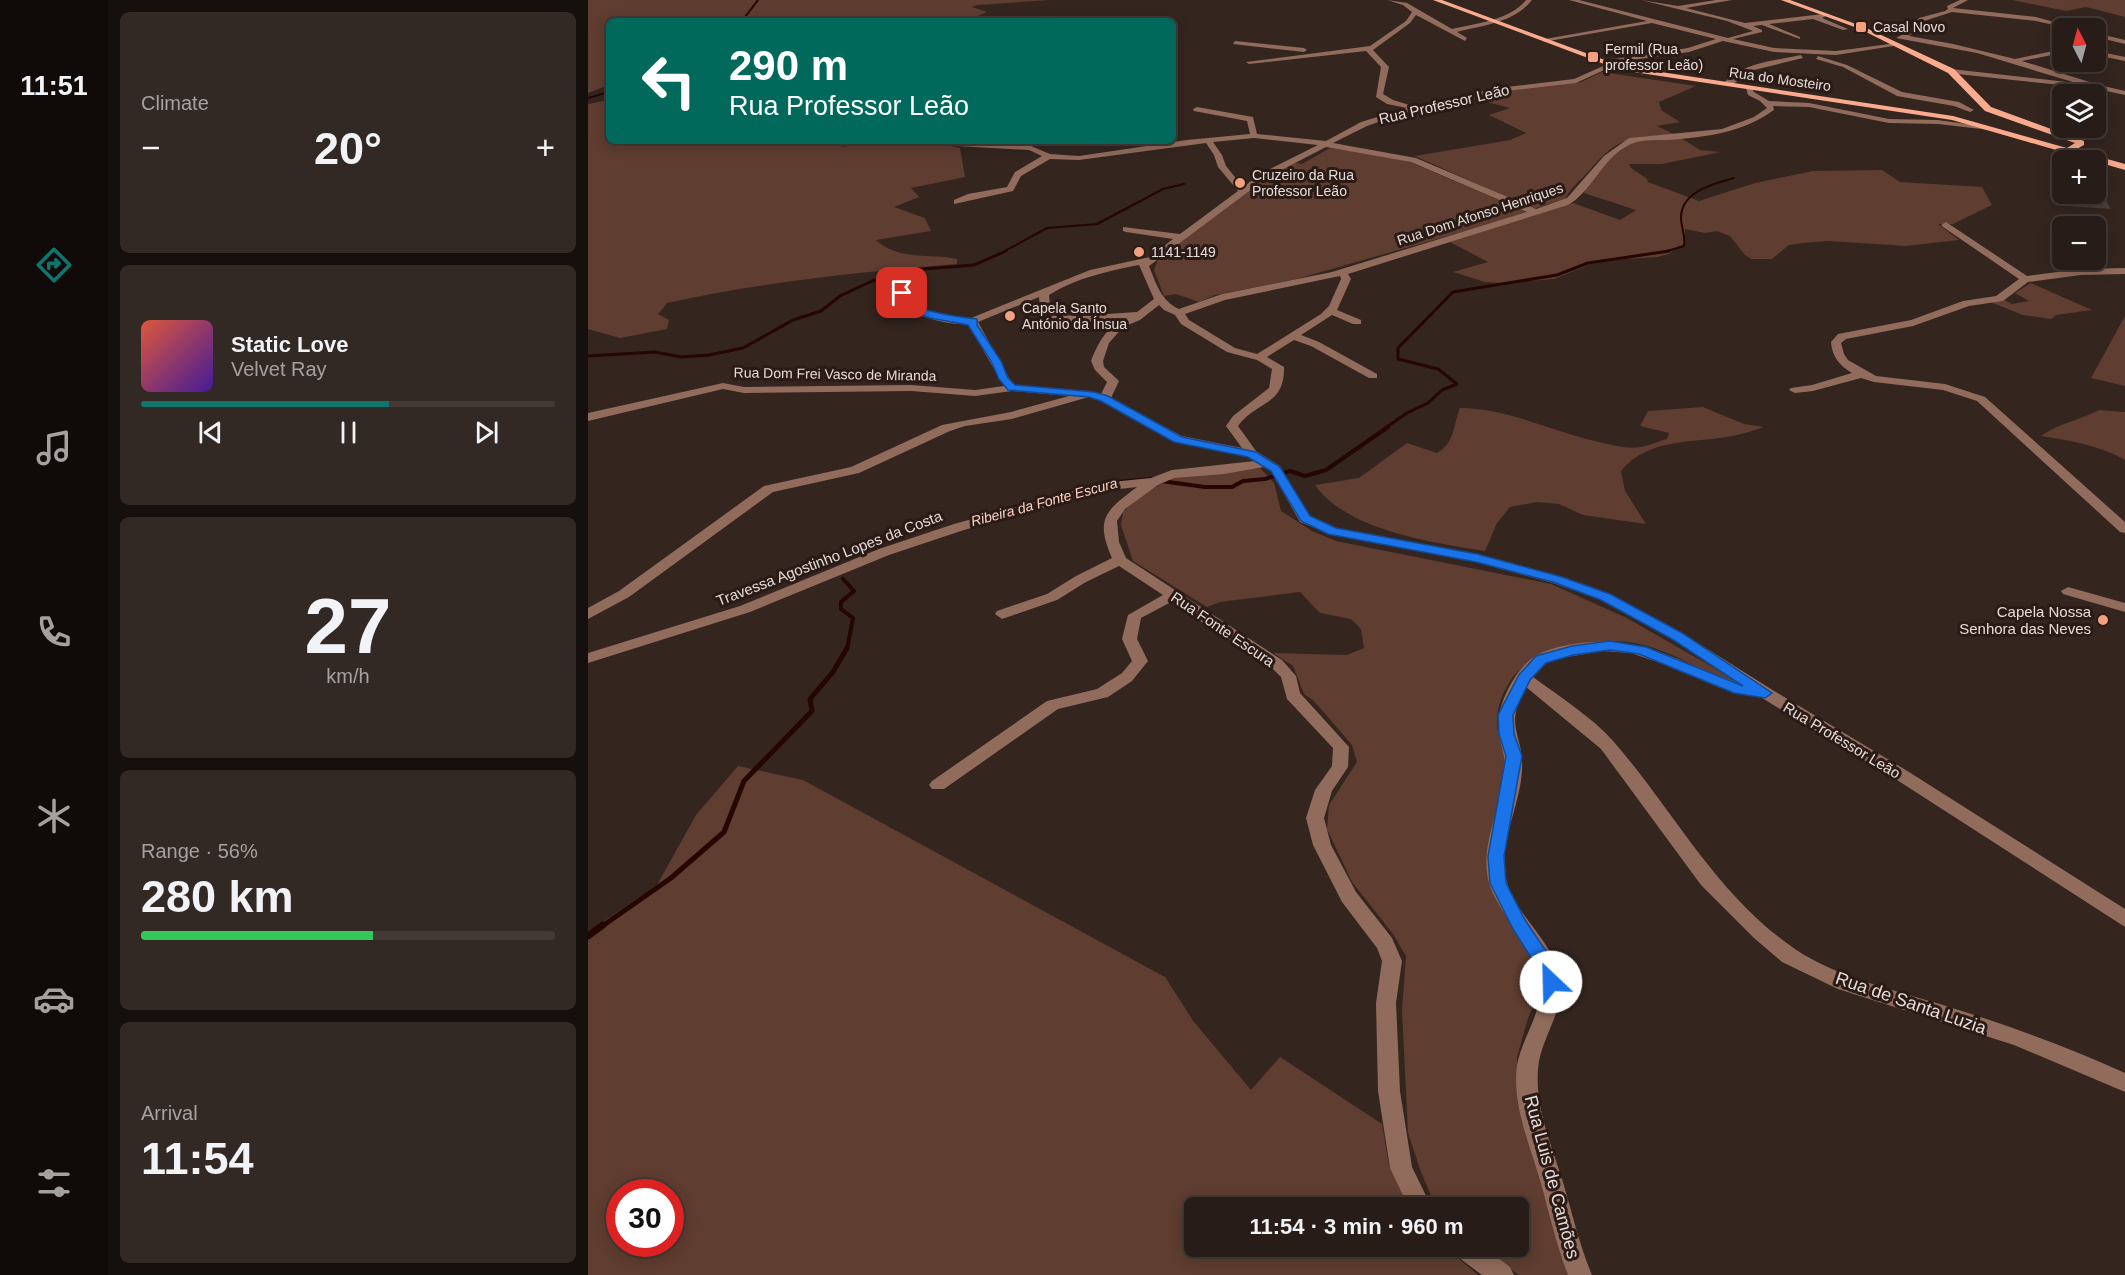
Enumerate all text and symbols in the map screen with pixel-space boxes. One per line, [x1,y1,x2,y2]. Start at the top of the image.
north arrow [2052,18,2106,72]
map controls [2052,18,2106,270]
place label: Casal Novo [1873,19,1946,35]
marker: Casal Novo [1854,20,1868,34]
place label: Fermil (Rua professor Leão) [1605,41,1703,73]
icon: left [630,42,708,120]
text: 290 m [729,42,848,89]
marker: Fermil (Rua professor Leão) [1586,50,1600,64]
street label: Rua do Mosteiro [1728,64,1832,94]
text: 11:51 [20,71,88,101]
street label: Rua Professor Leão [1377,81,1511,127]
button: layers [2052,84,2106,138]
text: Rua Professor Leão [729,91,969,121]
text: Climate [141,92,209,114]
text: 20° [314,123,382,174]
text: − [141,129,160,166]
text: + [536,129,555,166]
button: + [2052,150,2106,204]
place label: Cruzeiro da Rua Professor Leão [1252,167,1354,199]
marker: Cruzeiro da Rua Professor Leão [1233,176,1247,190]
street label: Rua Dom Afonso Henriques [1395,180,1565,248]
button: − [2052,216,2106,270]
icon: directions [33,244,75,286]
place label: 1141-1149 [1151,244,1216,260]
marker: 1141-1149 [1132,245,1146,259]
pin [876,267,927,318]
icon: arrive [885,276,918,309]
place label: Capela Santo António da Ínsua [1022,300,1127,332]
marker: Capela Santo António da Ínsua [1003,309,1017,323]
text: Static Love [231,332,348,357]
text: Velvet Ray [231,358,327,380]
street label: Rua Dom Frei Vasco de Miranda [733,364,937,384]
icon: previous [194,416,227,449]
icon: pause [332,416,365,449]
icon: next [470,416,503,449]
icon: music [33,427,75,469]
water label: Ribeira da Fonte Escura [969,475,1119,529]
street label: Travessa Agostinho Lopes da Costa [714,507,945,609]
text: 27 [305,582,391,670]
street label: Rua Fonte Escura [1168,588,1278,670]
place label: Capela Nossa Senhora das Neves [1959,603,2092,637]
icon: phone [33,611,75,653]
marker: Capela Nossa Senhora das Neves [2096,613,2110,627]
text: km/h [326,665,370,687]
street label: Rua Professor Leão [1780,698,1904,782]
icon: climate [33,795,75,837]
text: Range · 56% [141,840,258,862]
text: 280 km [141,871,294,922]
position arrow [1519,950,1583,1014]
street label: Rua de Santa Luzia [1833,968,1990,1039]
icon: car [33,978,75,1020]
street label: Rua Luis de Camões [1521,1093,1583,1261]
text: Arrival [141,1102,198,1124]
text: 11:54 [141,1133,254,1184]
icon: filters [33,1162,75,1204]
speed limit sign: 30 [606,1179,684,1257]
text: 11:54 · 3 min · 960 m [1250,1214,1464,1239]

